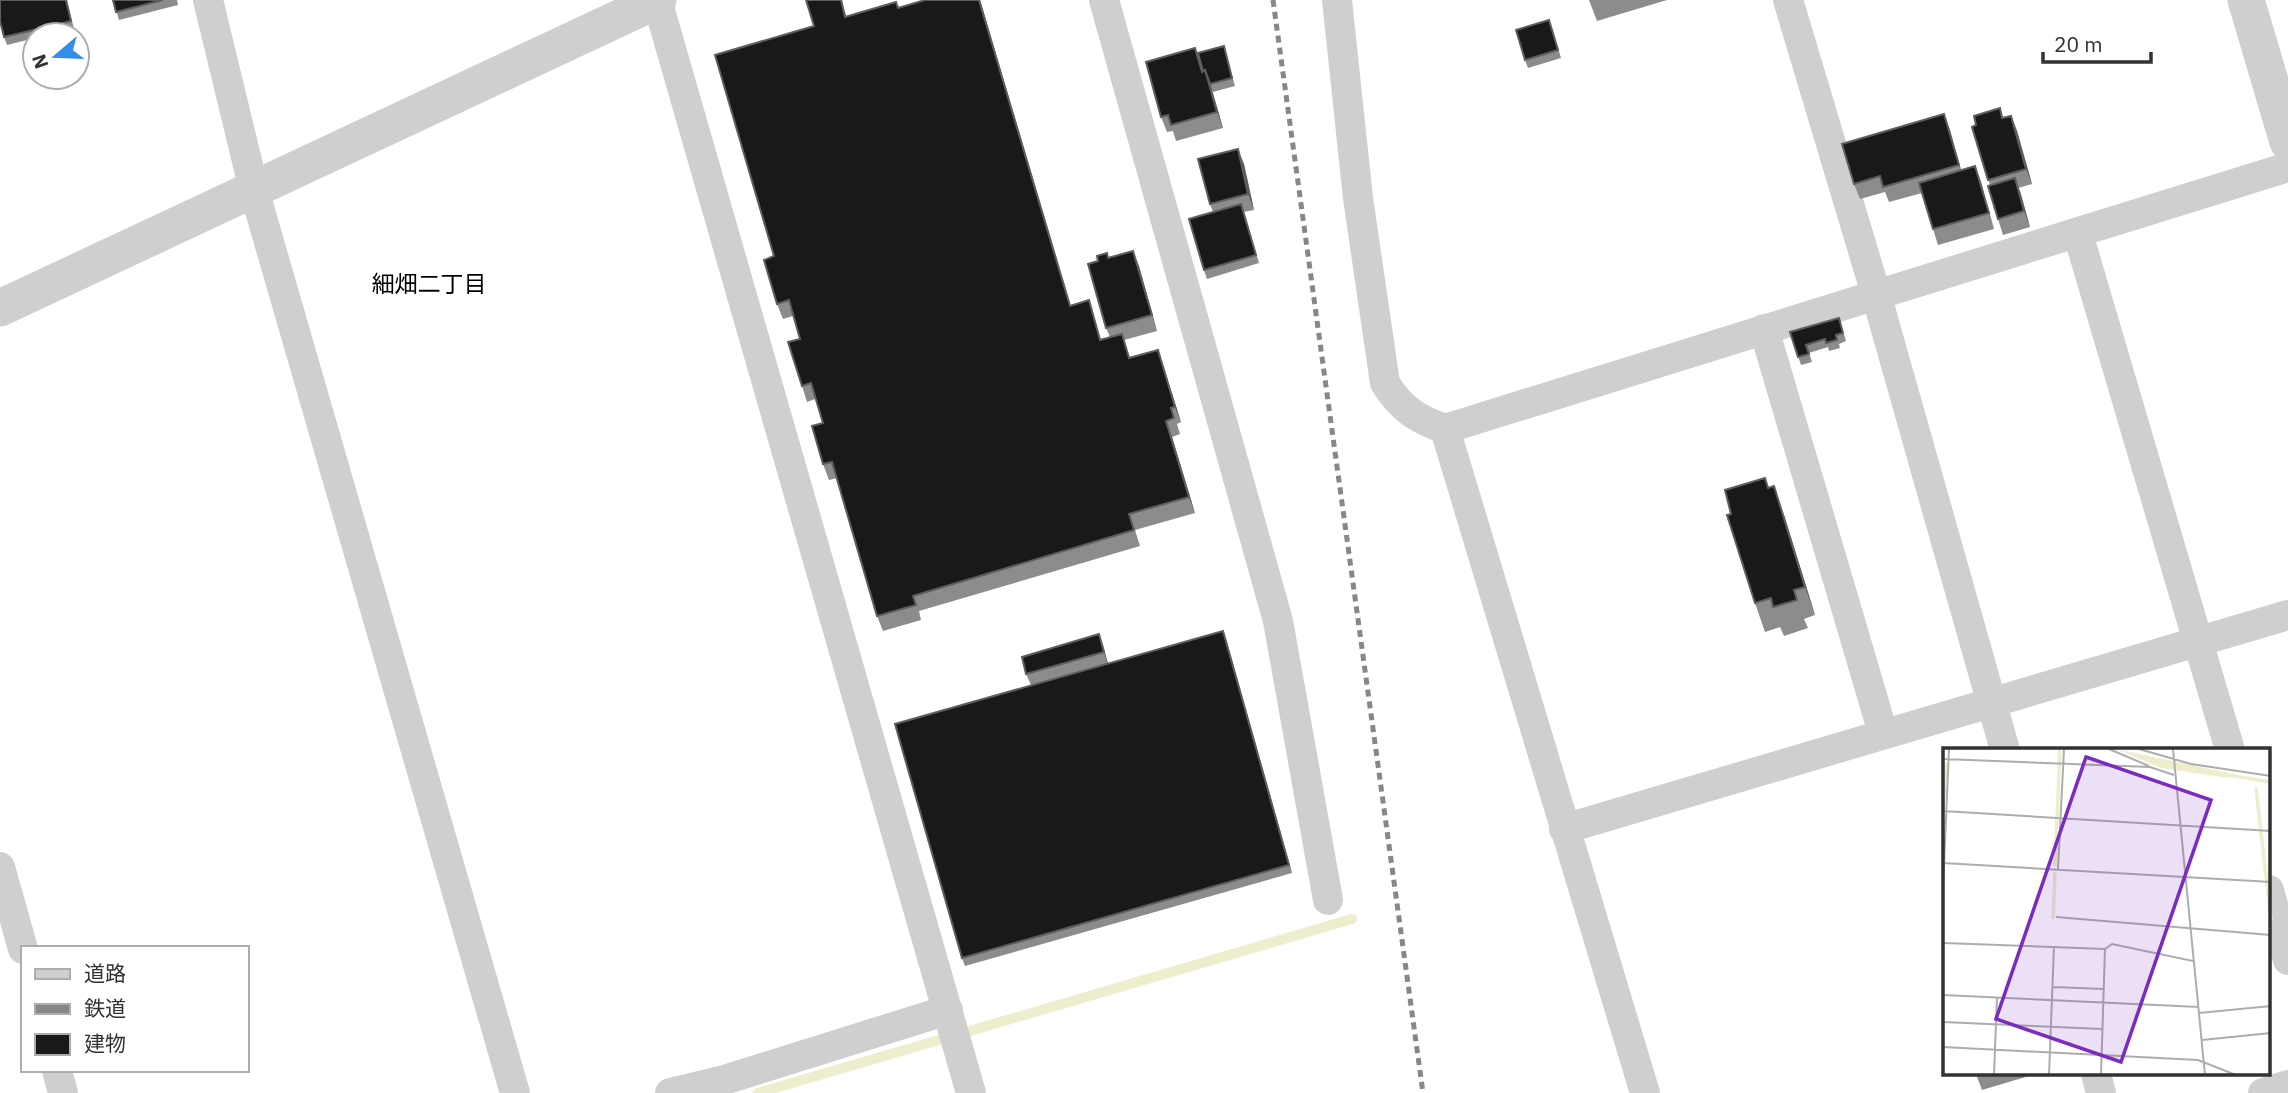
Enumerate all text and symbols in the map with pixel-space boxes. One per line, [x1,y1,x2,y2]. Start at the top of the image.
north arrow [21,21,91,91]
scale bar [2043,21,2152,65]
text: 20 m [2054,30,2103,58]
text: N [26,51,54,72]
district label: 細畑二丁目 [372,268,487,298]
inset map [1943,748,2270,1076]
legend [21,946,248,1072]
text: 道路 [84,959,126,987]
text: 鉄道 [84,994,126,1022]
text: 建物 [84,1029,126,1057]

